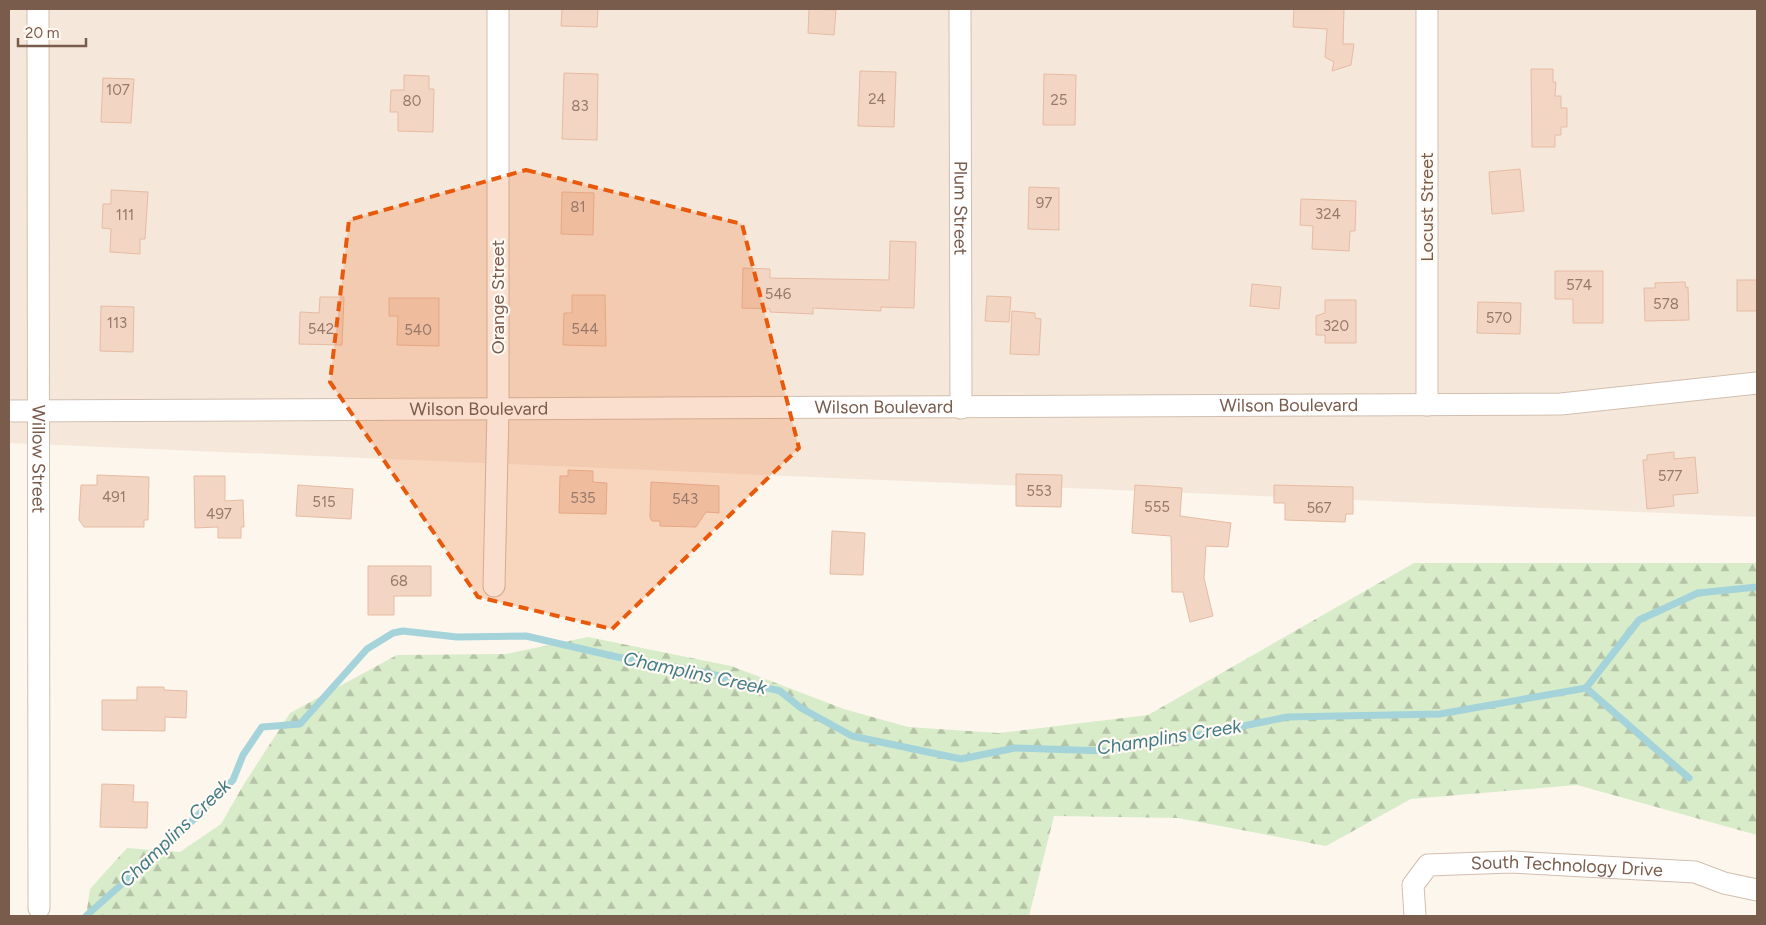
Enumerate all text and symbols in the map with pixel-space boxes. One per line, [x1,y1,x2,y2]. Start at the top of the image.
scale bar [18,15,85,47]
text: 20 m [25,24,59,42]
house number: 107 [106,81,130,99]
house number: 24 [868,90,886,108]
house number: 25 [1050,91,1068,109]
house number: 80 [403,92,421,110]
house number: 83 [571,97,589,115]
street label: Locust Street [1416,152,1438,262]
street label: Plum Street [949,161,972,256]
house number: 97 [1036,194,1052,212]
house number: 81 [570,198,586,216]
house number: 324 [1315,205,1341,223]
house number: 111 [116,206,134,224]
street label: Orange Street [487,240,509,354]
house number: 574 [1566,276,1592,294]
house number: 546 [765,285,792,303]
house number: 578 [1653,295,1679,313]
house number: 570 [1486,309,1512,327]
house number: 113 [107,314,127,332]
house number: 320 [1323,317,1349,335]
house number: 542 [308,320,334,338]
house number: 544 [571,320,599,338]
house number: 540 [404,321,432,339]
street label: Wilson Boulevard [1220,394,1358,417]
street label: Wilson Boulevard [815,396,953,418]
street label: Wilson Boulevard [410,398,548,420]
street label: Willow Street [27,405,50,514]
house number: 577 [1658,467,1682,485]
house number: 553 [1026,482,1052,500]
house number: 491 [102,488,126,506]
house number: 535 [570,489,596,507]
house number: 543 [672,490,698,508]
house number: 515 [312,493,336,511]
house number: 555 [1144,498,1170,516]
house number: 567 [1306,499,1332,517]
house number: 497 [206,505,232,523]
house number: 68 [390,572,408,590]
water label: Champlins Creek [621,647,770,700]
water label: Champlins Creek [1095,714,1244,760]
water label: Champlins Creek [115,774,236,892]
street label: South Technology Drive [1470,851,1664,881]

